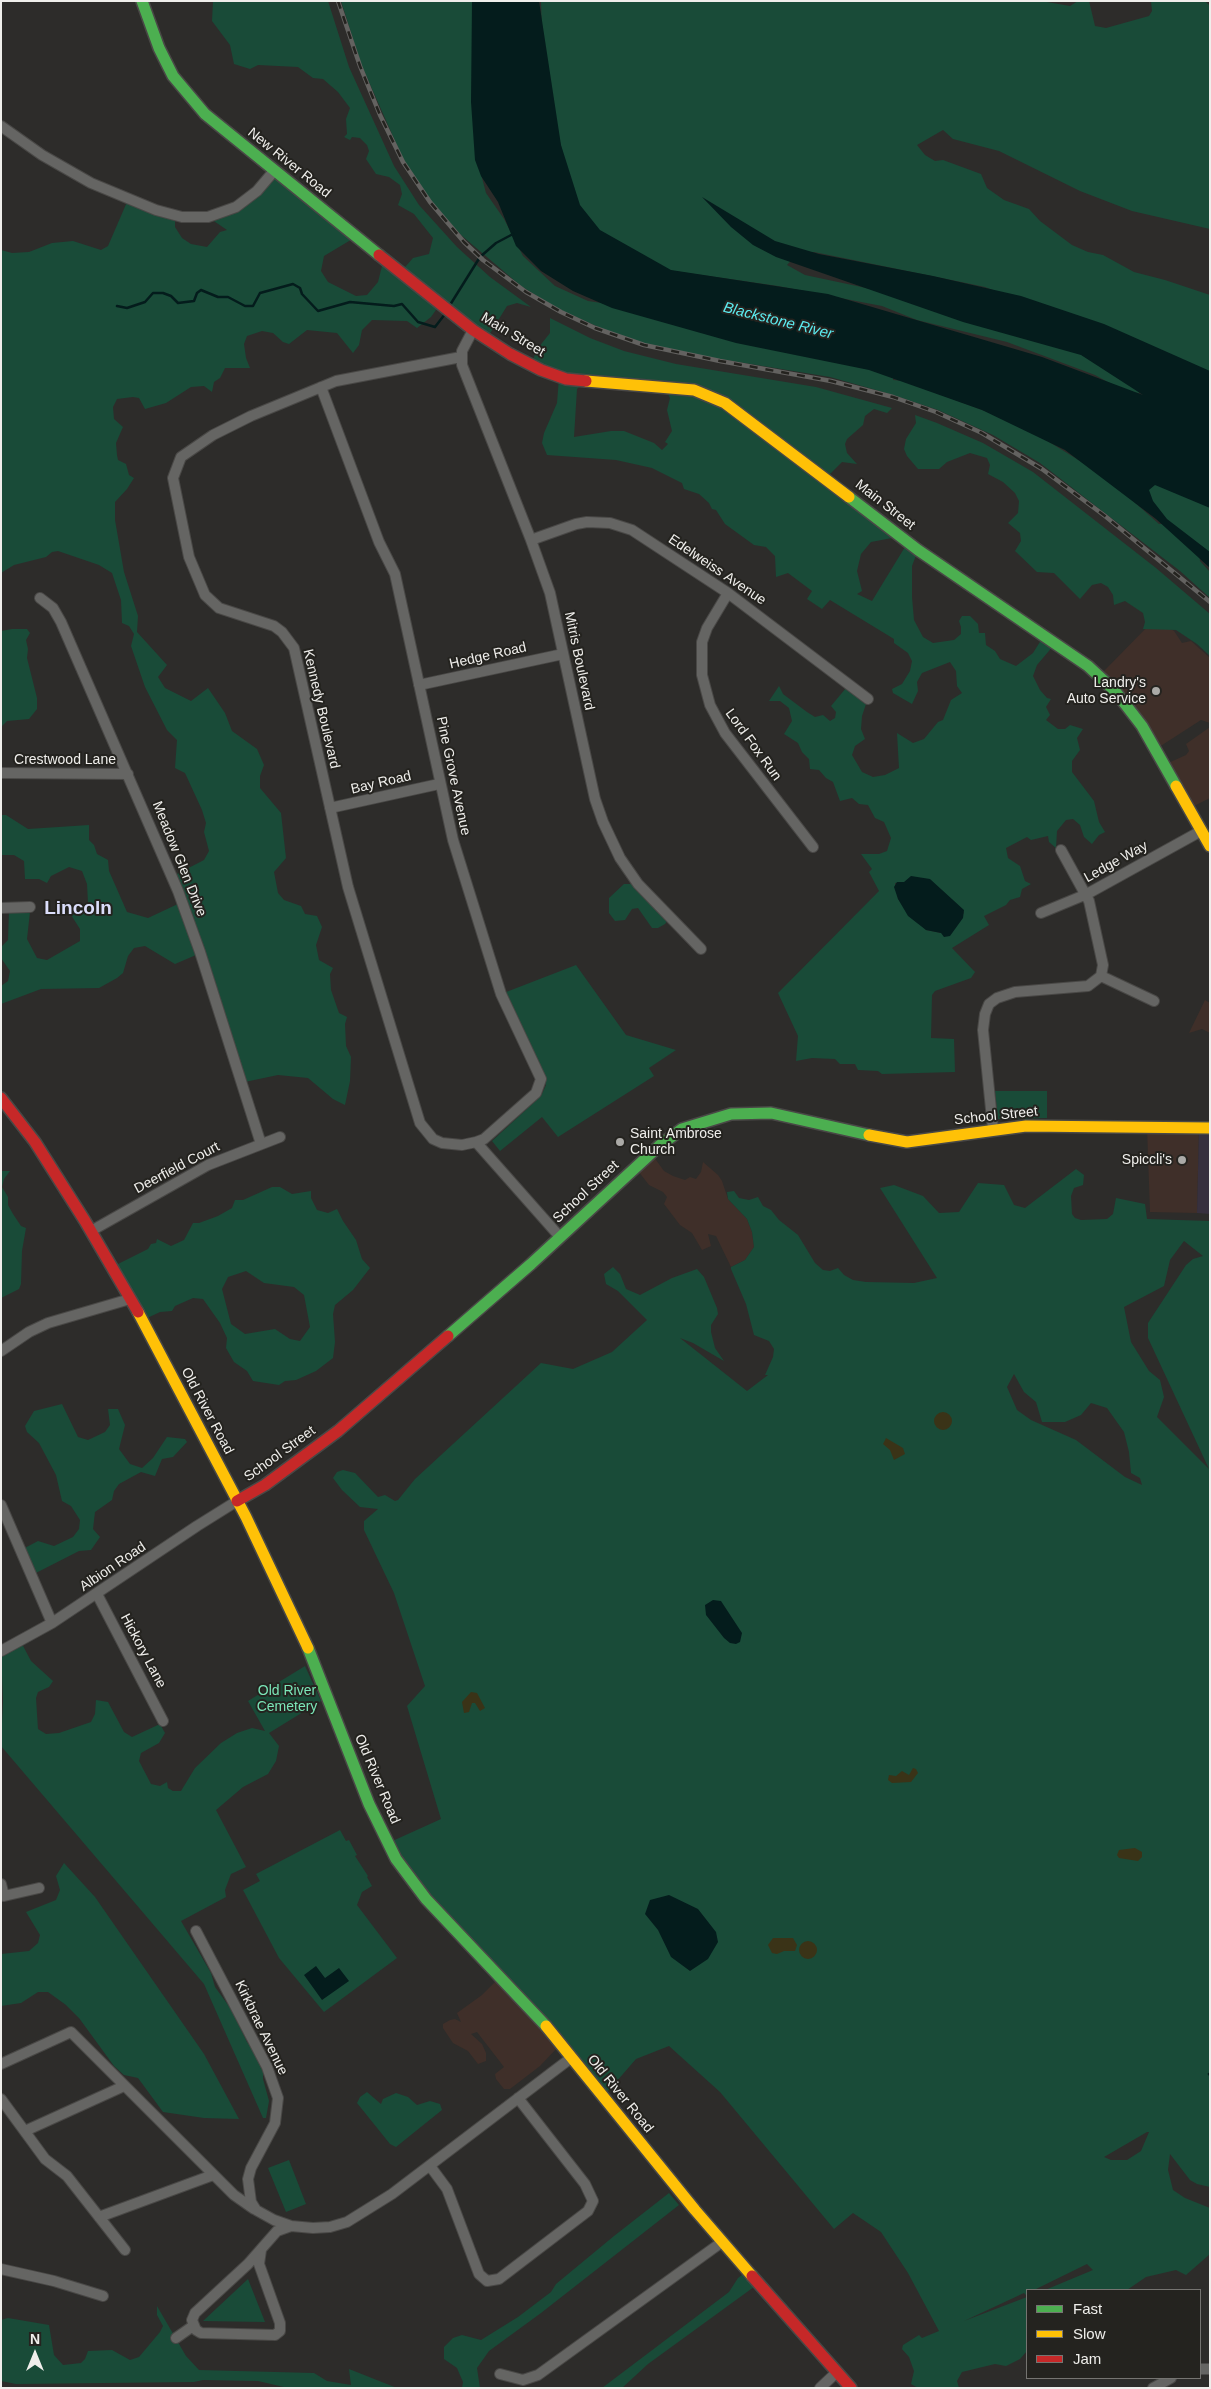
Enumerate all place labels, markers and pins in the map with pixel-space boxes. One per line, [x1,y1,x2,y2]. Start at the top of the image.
place label: Landry's Auto Service [1067,675,1146,708]
marker: Landry's Auto Service [1150,685,1162,697]
place label: Saint Ambrose Church [630,1126,722,1158]
marker: Saint Ambrose Church [614,1136,626,1148]
place label: Spiccli's [1122,1152,1172,1168]
marker: Spiccli's [1176,1154,1188,1166]

